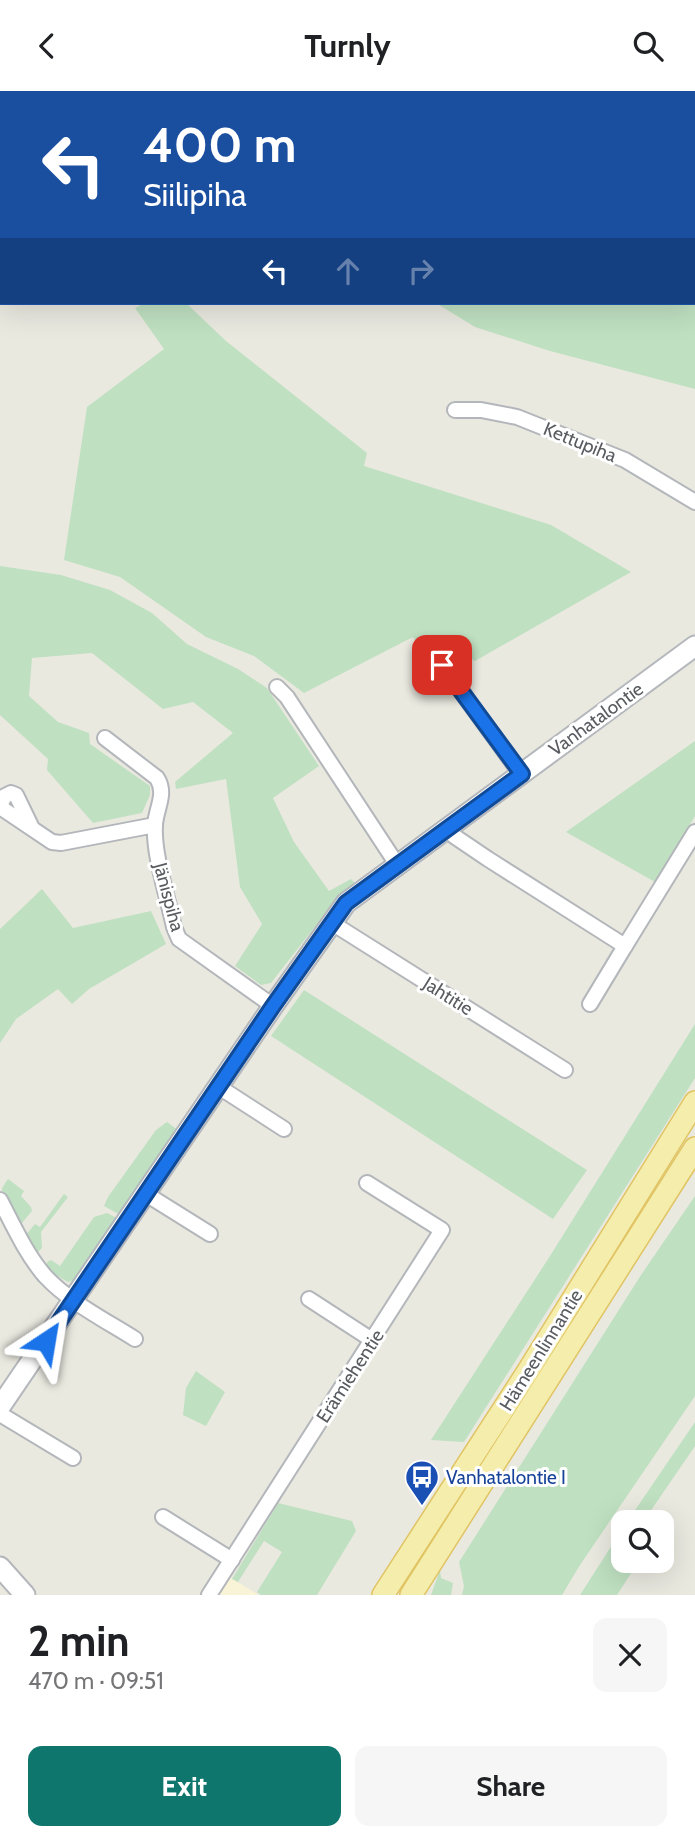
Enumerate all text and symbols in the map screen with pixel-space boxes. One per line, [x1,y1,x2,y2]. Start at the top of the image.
text: Turnly [304,26,391,65]
icon: back [28,27,66,65]
icon: search [629,27,667,65]
text: 400 m [143,115,296,174]
icon: left [28,119,119,210]
text: Siilipiha [143,175,247,214]
icon: left [256,252,294,290]
icon: ahead [329,252,367,290]
icon: right [402,252,440,290]
street label: Kettupiha [540,417,620,467]
pin [412,635,472,695]
icon: arrive [423,646,461,684]
street label: Vanhatalontie [544,677,648,761]
street label: Jänispiha [149,859,189,934]
street label: Jahtitie [418,971,477,1020]
street label: Hämeenlinnantie [495,1285,588,1415]
position arrow [9,1304,83,1378]
street label: Erämiehentie [311,1325,389,1427]
bus stop icon: Vanhatalontie I [403,1458,441,1507]
place label: Vanhatalontie I [446,1466,566,1489]
map controls [611,1510,674,1573]
button: search [611,1510,674,1573]
text: 2 min [28,1615,129,1667]
button: close [593,1618,667,1692]
text: 470 m · 09:51 [28,1667,164,1695]
button: Exit [28,1746,341,1826]
button: Share [355,1746,667,1826]

